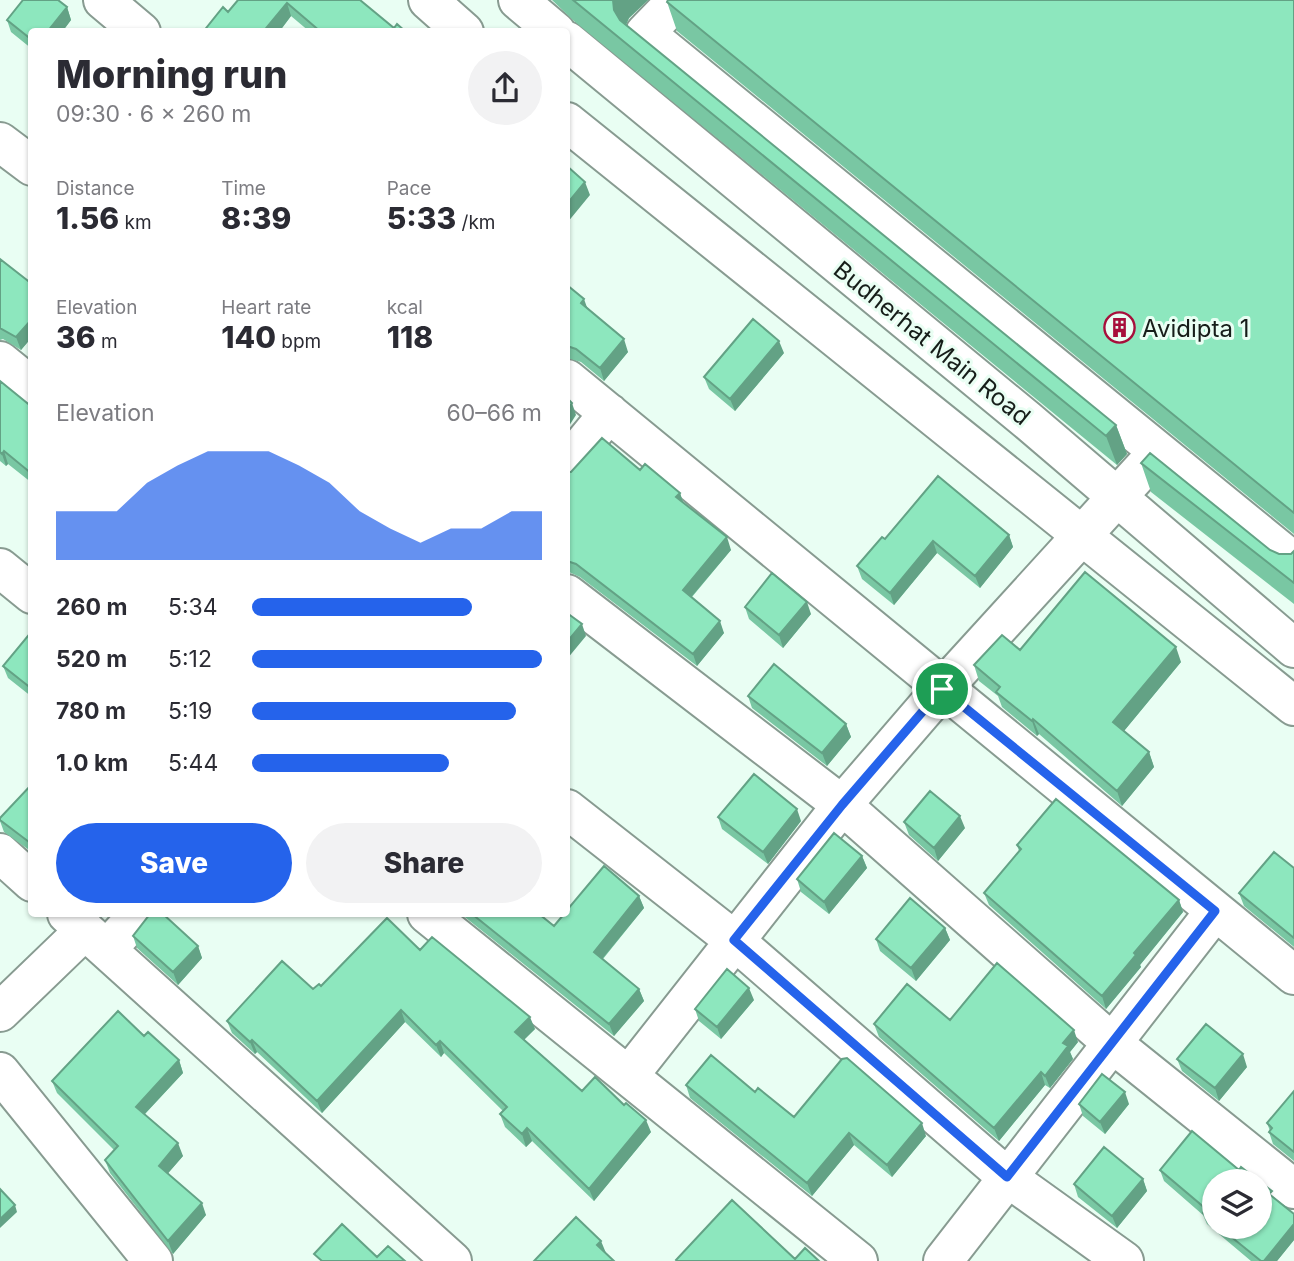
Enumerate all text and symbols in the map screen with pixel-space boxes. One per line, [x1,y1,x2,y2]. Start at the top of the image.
text: Morning run [56,51,287,97]
button: share [468,51,542,125]
text: 09:30 · 6 × 260 m [56,100,252,128]
text: Distance [56,177,134,200]
text: Time [221,177,266,200]
text: Pace [387,177,431,200]
text: 1.56 [56,200,119,236]
text: 8:39 [221,200,291,236]
text: 5:33 [387,200,456,236]
text: km [119,211,152,234]
text: /km [456,211,495,234]
street label: Budherhat Main Road [828,255,1036,431]
text: Elevation [56,296,137,319]
text: Heart rate [221,296,311,319]
text: kcal [387,296,423,319]
building icon: Avidipta 1 [1102,311,1136,345]
place label: Avidipta 1 [1142,314,1249,343]
text: 36 [56,319,96,355]
text: 140 [221,319,276,355]
text: 118 [387,319,433,355]
text: m [96,330,118,353]
text: bpm [276,330,321,353]
text: Elevation [56,399,155,427]
text: 60–66 m [447,399,542,427]
text: 260 m [56,593,127,621]
text: 5:34 [168,593,218,621]
text: 520 m [56,645,127,673]
text: 5:12 [168,645,212,673]
pin [912,659,972,719]
icon: arrive [923,670,961,708]
text: 780 m [56,697,126,725]
text: 5:19 [168,697,212,725]
text: 1.0 km [56,749,128,777]
text: 5:44 [168,749,218,777]
button: Save [56,823,292,903]
button: Share [306,823,542,903]
map controls [1202,1169,1272,1239]
button: layers [1202,1169,1272,1239]

